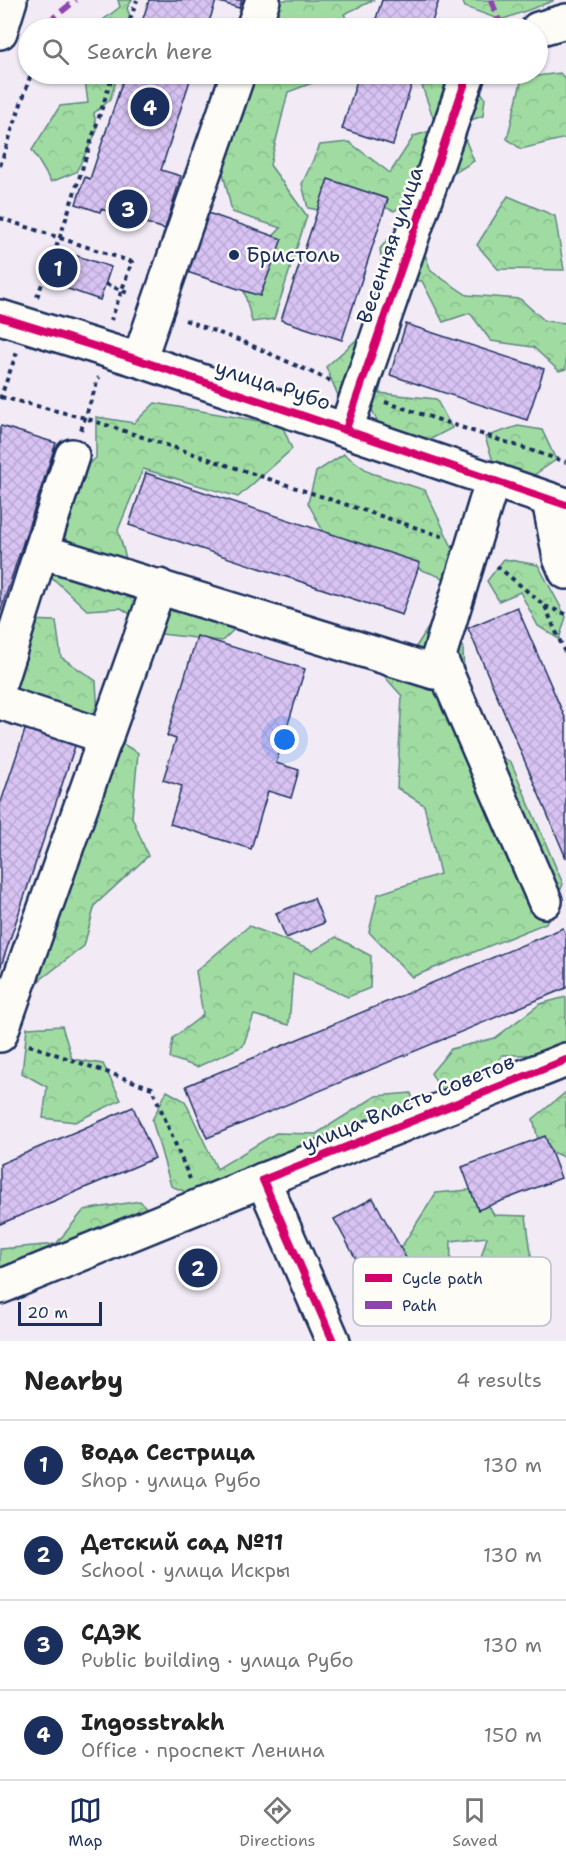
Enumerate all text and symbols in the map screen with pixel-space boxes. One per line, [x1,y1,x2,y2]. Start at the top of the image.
search box [18,18,548,84]
icon: search [39,35,72,68]
text: Search here [87,37,213,66]
pin: 4 [130,84,170,130]
street label: Весенняя улица [350,163,430,327]
pin: 3 [108,186,148,232]
place label: Бристоль [246,241,340,269]
pin: 1 [38,246,78,290]
marker: Бристоль [227,248,241,262]
street label: улица Рубо [212,353,334,417]
your location [270,725,299,754]
street label: улица Власть Советов [297,1047,519,1159]
pin: 2 [178,1246,218,1290]
legend [353,1257,551,1326]
text: Cycle path [402,1268,483,1289]
text: Path [402,1295,437,1316]
scale bar [18,1299,102,1326]
text: 20 m [27,1302,68,1323]
text: Nearby [24,1363,123,1398]
text: 4 results [456,1367,542,1393]
text: Вода Сестрица [81,1438,255,1467]
text: 1 [39,1452,48,1478]
text: 130 m [483,1452,542,1478]
text: Shop · улица Рубо [81,1467,261,1493]
text: Детский сад №11 [81,1528,284,1557]
text: 2 [37,1542,51,1568]
text: 130 m [483,1542,542,1568]
text: School · улица Искры [81,1557,290,1583]
text: СДЭК [81,1618,141,1647]
text: 3 [37,1632,51,1658]
text: 130 m [483,1632,542,1658]
text: Public building · улица Рубо [81,1647,354,1673]
text: Ingosstrakh [81,1708,225,1737]
text: 4 [37,1722,51,1748]
text: 150 m [484,1722,542,1748]
text: Office · проспект Ленина [81,1737,325,1763]
tab: Map [68,1794,103,1851]
tab: Directions [239,1794,316,1851]
tab: Saved [452,1794,498,1851]

